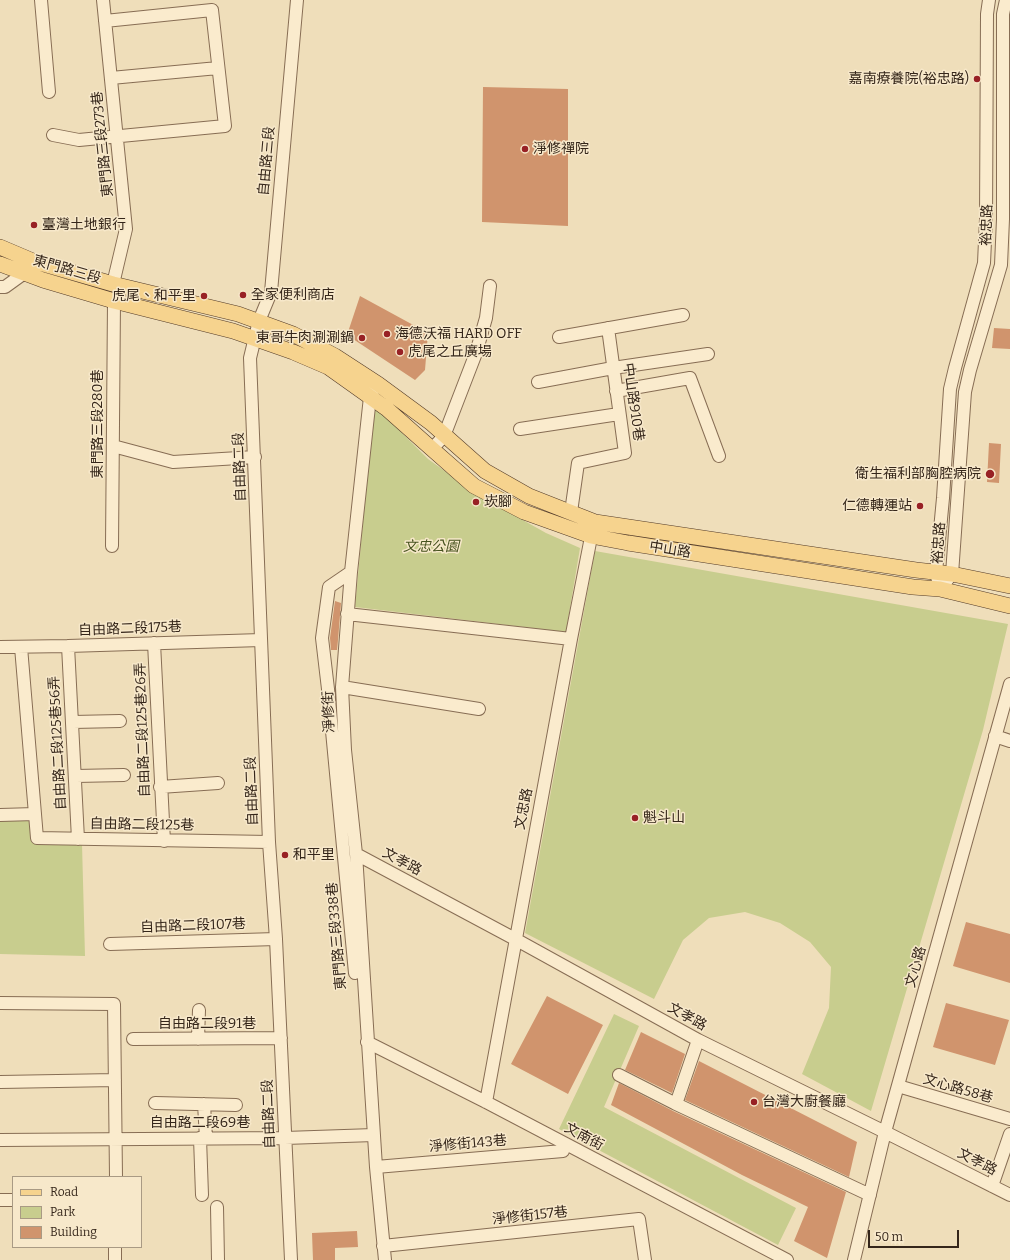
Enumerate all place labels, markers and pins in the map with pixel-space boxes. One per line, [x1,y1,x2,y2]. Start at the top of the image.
place label: 嘉南療養院(裕忠路) [848,71,969,87]
marker: 嘉南療養院(裕忠路) [972,74,982,84]
place label: 淨修禪院 [533,141,589,157]
marker: 淨修禪院 [520,144,530,154]
place label: 臺灣土地銀行 [42,217,126,233]
marker: 臺灣土地銀行 [29,220,39,230]
place label: 全家便利商店 [251,287,335,303]
place label: 虎尾、和平里 [112,288,196,304]
marker: 全家便利商店 [238,290,248,300]
marker: 虎尾、和平里 [199,291,209,301]
place label: 海德沃福 HARD OFF [395,326,522,342]
marker: 海德沃福 HARD OFF [382,329,392,339]
place label: 東哥牛肉涮涮鍋 [256,330,354,346]
marker: 東哥牛肉涮涮鍋 [357,333,367,343]
place label: 虎尾之丘廣場 [408,344,492,360]
marker: 虎尾之丘廣場 [395,347,405,357]
place label: 衛生福利部胸腔病院 [855,466,981,482]
marker: 衛生福利部胸腔病院 [984,468,996,480]
place label: 崁腳 [484,494,512,510]
marker: 崁腳 [471,497,481,507]
place label: 仁德轉運站 [842,498,912,514]
marker: 仁德轉運站 [915,501,925,511]
place label: 魁斗山 [643,810,685,826]
marker: 魁斗山 [630,813,640,823]
place label: 和平里 [293,847,335,863]
marker: 和平里 [280,850,290,860]
place label: 台灣大廚餐廳 [762,1094,846,1110]
marker: 台灣大廚餐廳 [749,1097,759,1107]

